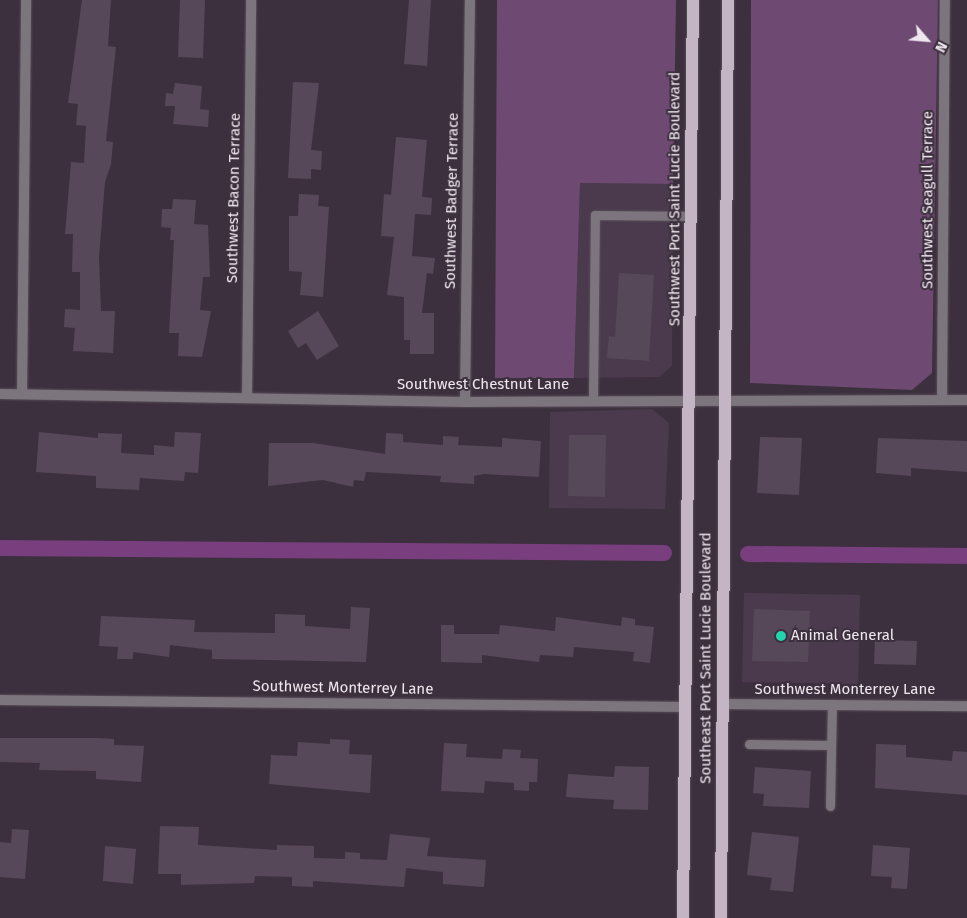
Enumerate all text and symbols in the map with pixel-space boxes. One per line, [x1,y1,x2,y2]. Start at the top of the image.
north arrow [902,15,952,65]
text: N [931,39,950,55]
street label: Southwest Port Saint Lucie Boulevard [666,72,684,326]
street label: Southwest Seagull Terrace [919,111,937,289]
street label: Southwest Bacon Terrace [224,113,244,283]
street label: Southwest Badger Terrace [441,113,463,289]
street label: Southwest Chestnut Lane [397,376,569,394]
street label: Southeast Port Saint Lucie Boulevard [697,532,715,784]
place label: Animal General [791,627,894,645]
marker: Animal General [775,630,787,642]
street label: Southwest Monterrey Lane [252,677,434,699]
street label: Southwest Monterrey Lane [755,681,935,699]

